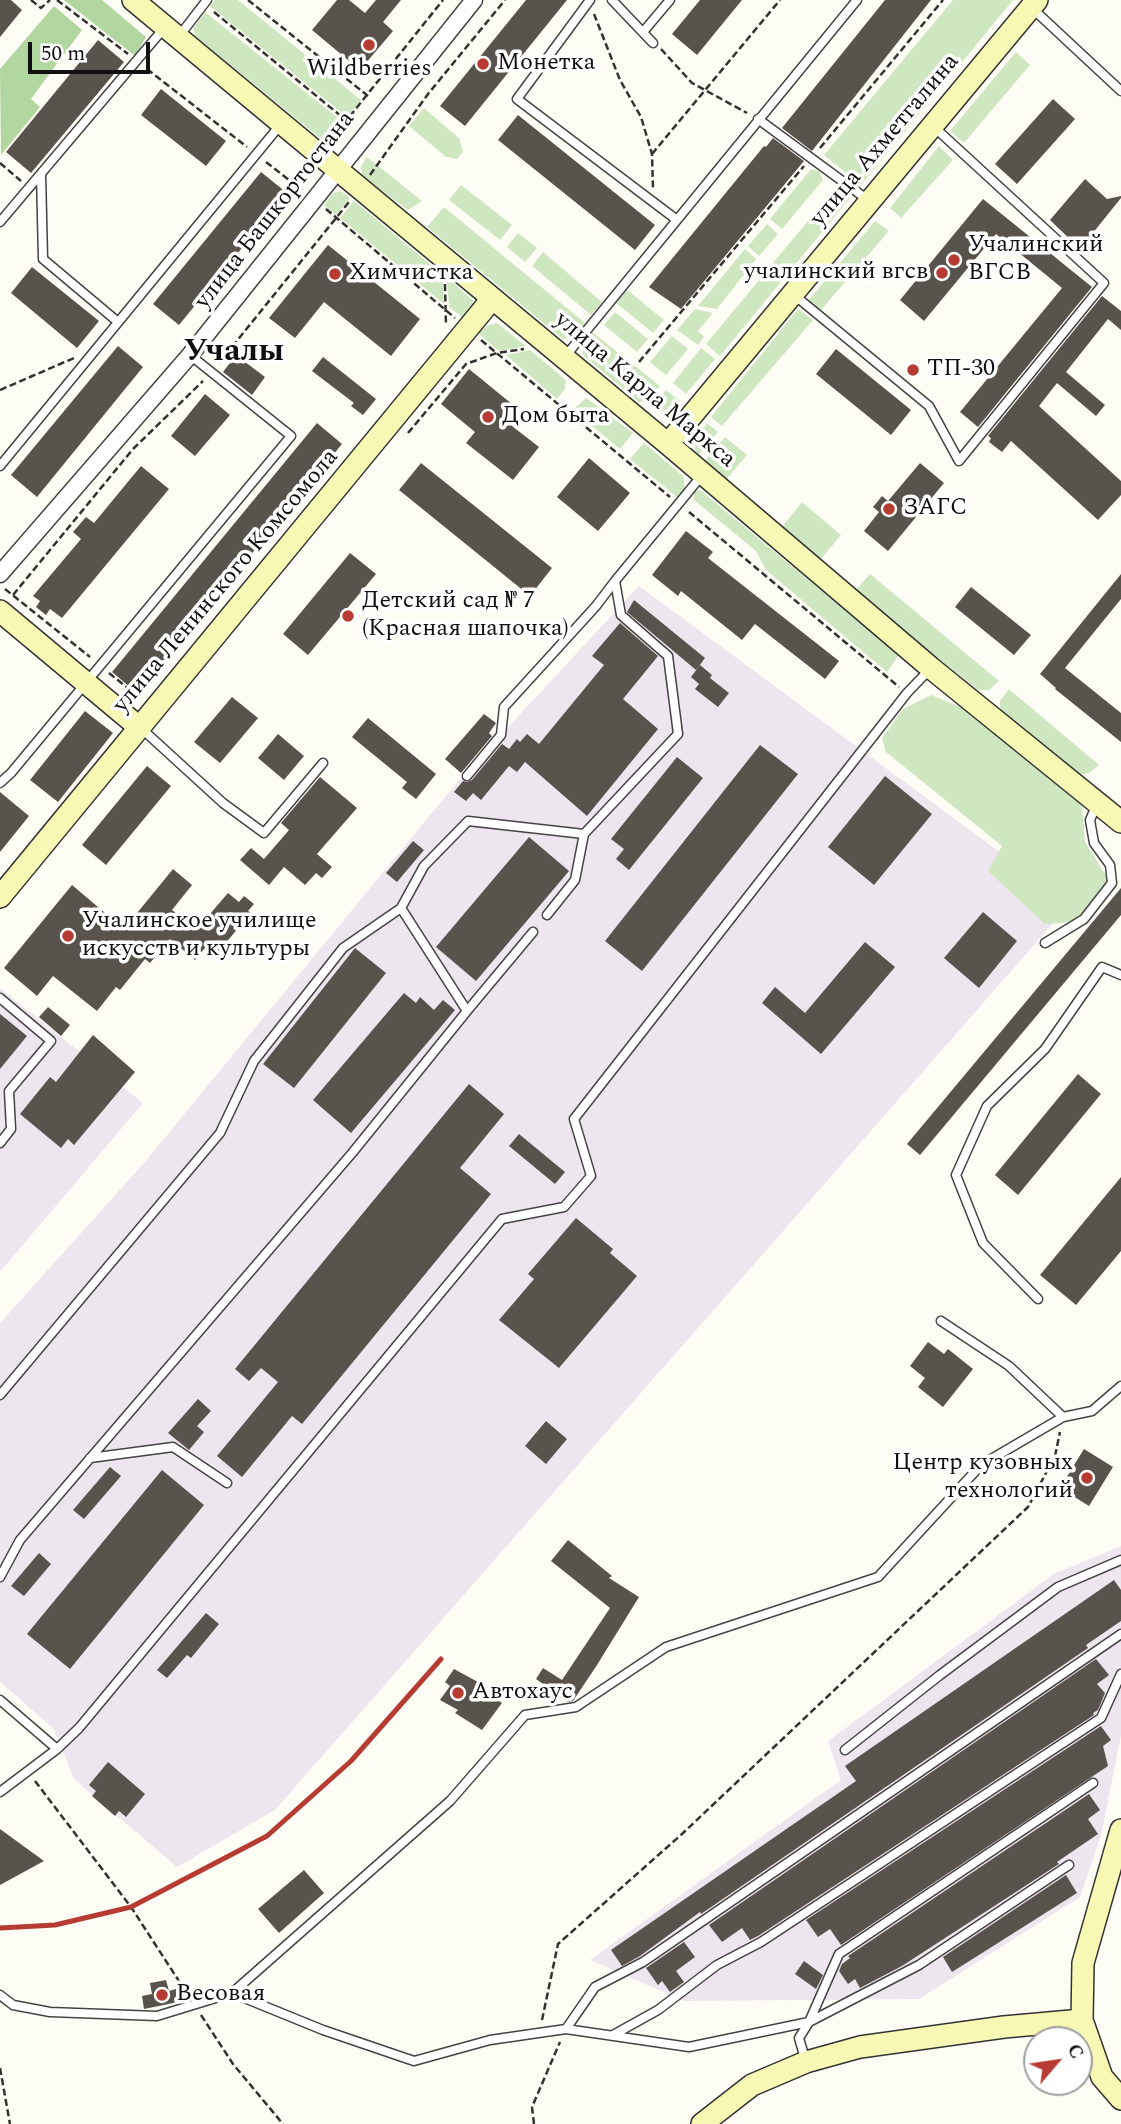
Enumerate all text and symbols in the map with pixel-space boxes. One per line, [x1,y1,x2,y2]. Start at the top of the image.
scale bar [32,28,154,72]
marker: Wildberries [361,37,377,53]
text: 50 m [41,38,85,70]
street label: улица Ахметгалина [805,49,967,233]
place label: Монетка [497,50,595,78]
place label: Wildberries [306,56,432,84]
marker: Монетка [475,56,491,72]
street label: улица Башкортостана [190,106,362,316]
place label: Учалинский ВГСВ [968,232,1103,288]
marker: Учалинский ВГСВ [946,252,962,268]
place label: учалинский вгсв [744,259,928,287]
place label: Химчистка [349,260,473,288]
marker: учалинский вгсв [934,265,950,281]
marker: Химчистка [327,266,343,282]
street label: улица Карла Маркса [547,307,741,475]
district label: Учалы [184,335,284,373]
place label: ТП-30 [927,356,995,384]
marker: ТП-30 [905,362,921,378]
place label: Дом быта [502,403,609,431]
marker: Дом быта [480,409,496,425]
street label: улица Ленинского Комсомола [108,444,346,720]
place label: ЗАГС [903,495,968,523]
marker: ЗАГС [881,501,897,517]
place label: Детский сад № 7 (Красная шапочка) [362,588,569,644]
marker: Детский сад № 7 (Красная шапочка) [340,608,356,624]
place label: Учалинское училище искусств и культуры [82,908,317,964]
marker: Учалинское училище искусств и культуры [60,928,76,944]
place label: Центр кузовных технологий [893,1450,1073,1506]
marker: Центр кузовных технологий [1079,1470,1095,1486]
place label: Автохаус [472,1679,573,1707]
marker: Автохаус [450,1685,466,1701]
place label: Весовая [176,1981,265,2009]
marker: Весовая [154,1987,170,2003]
north arrow [1023,2026,1093,2096]
text: С [1059,2039,1091,2064]

